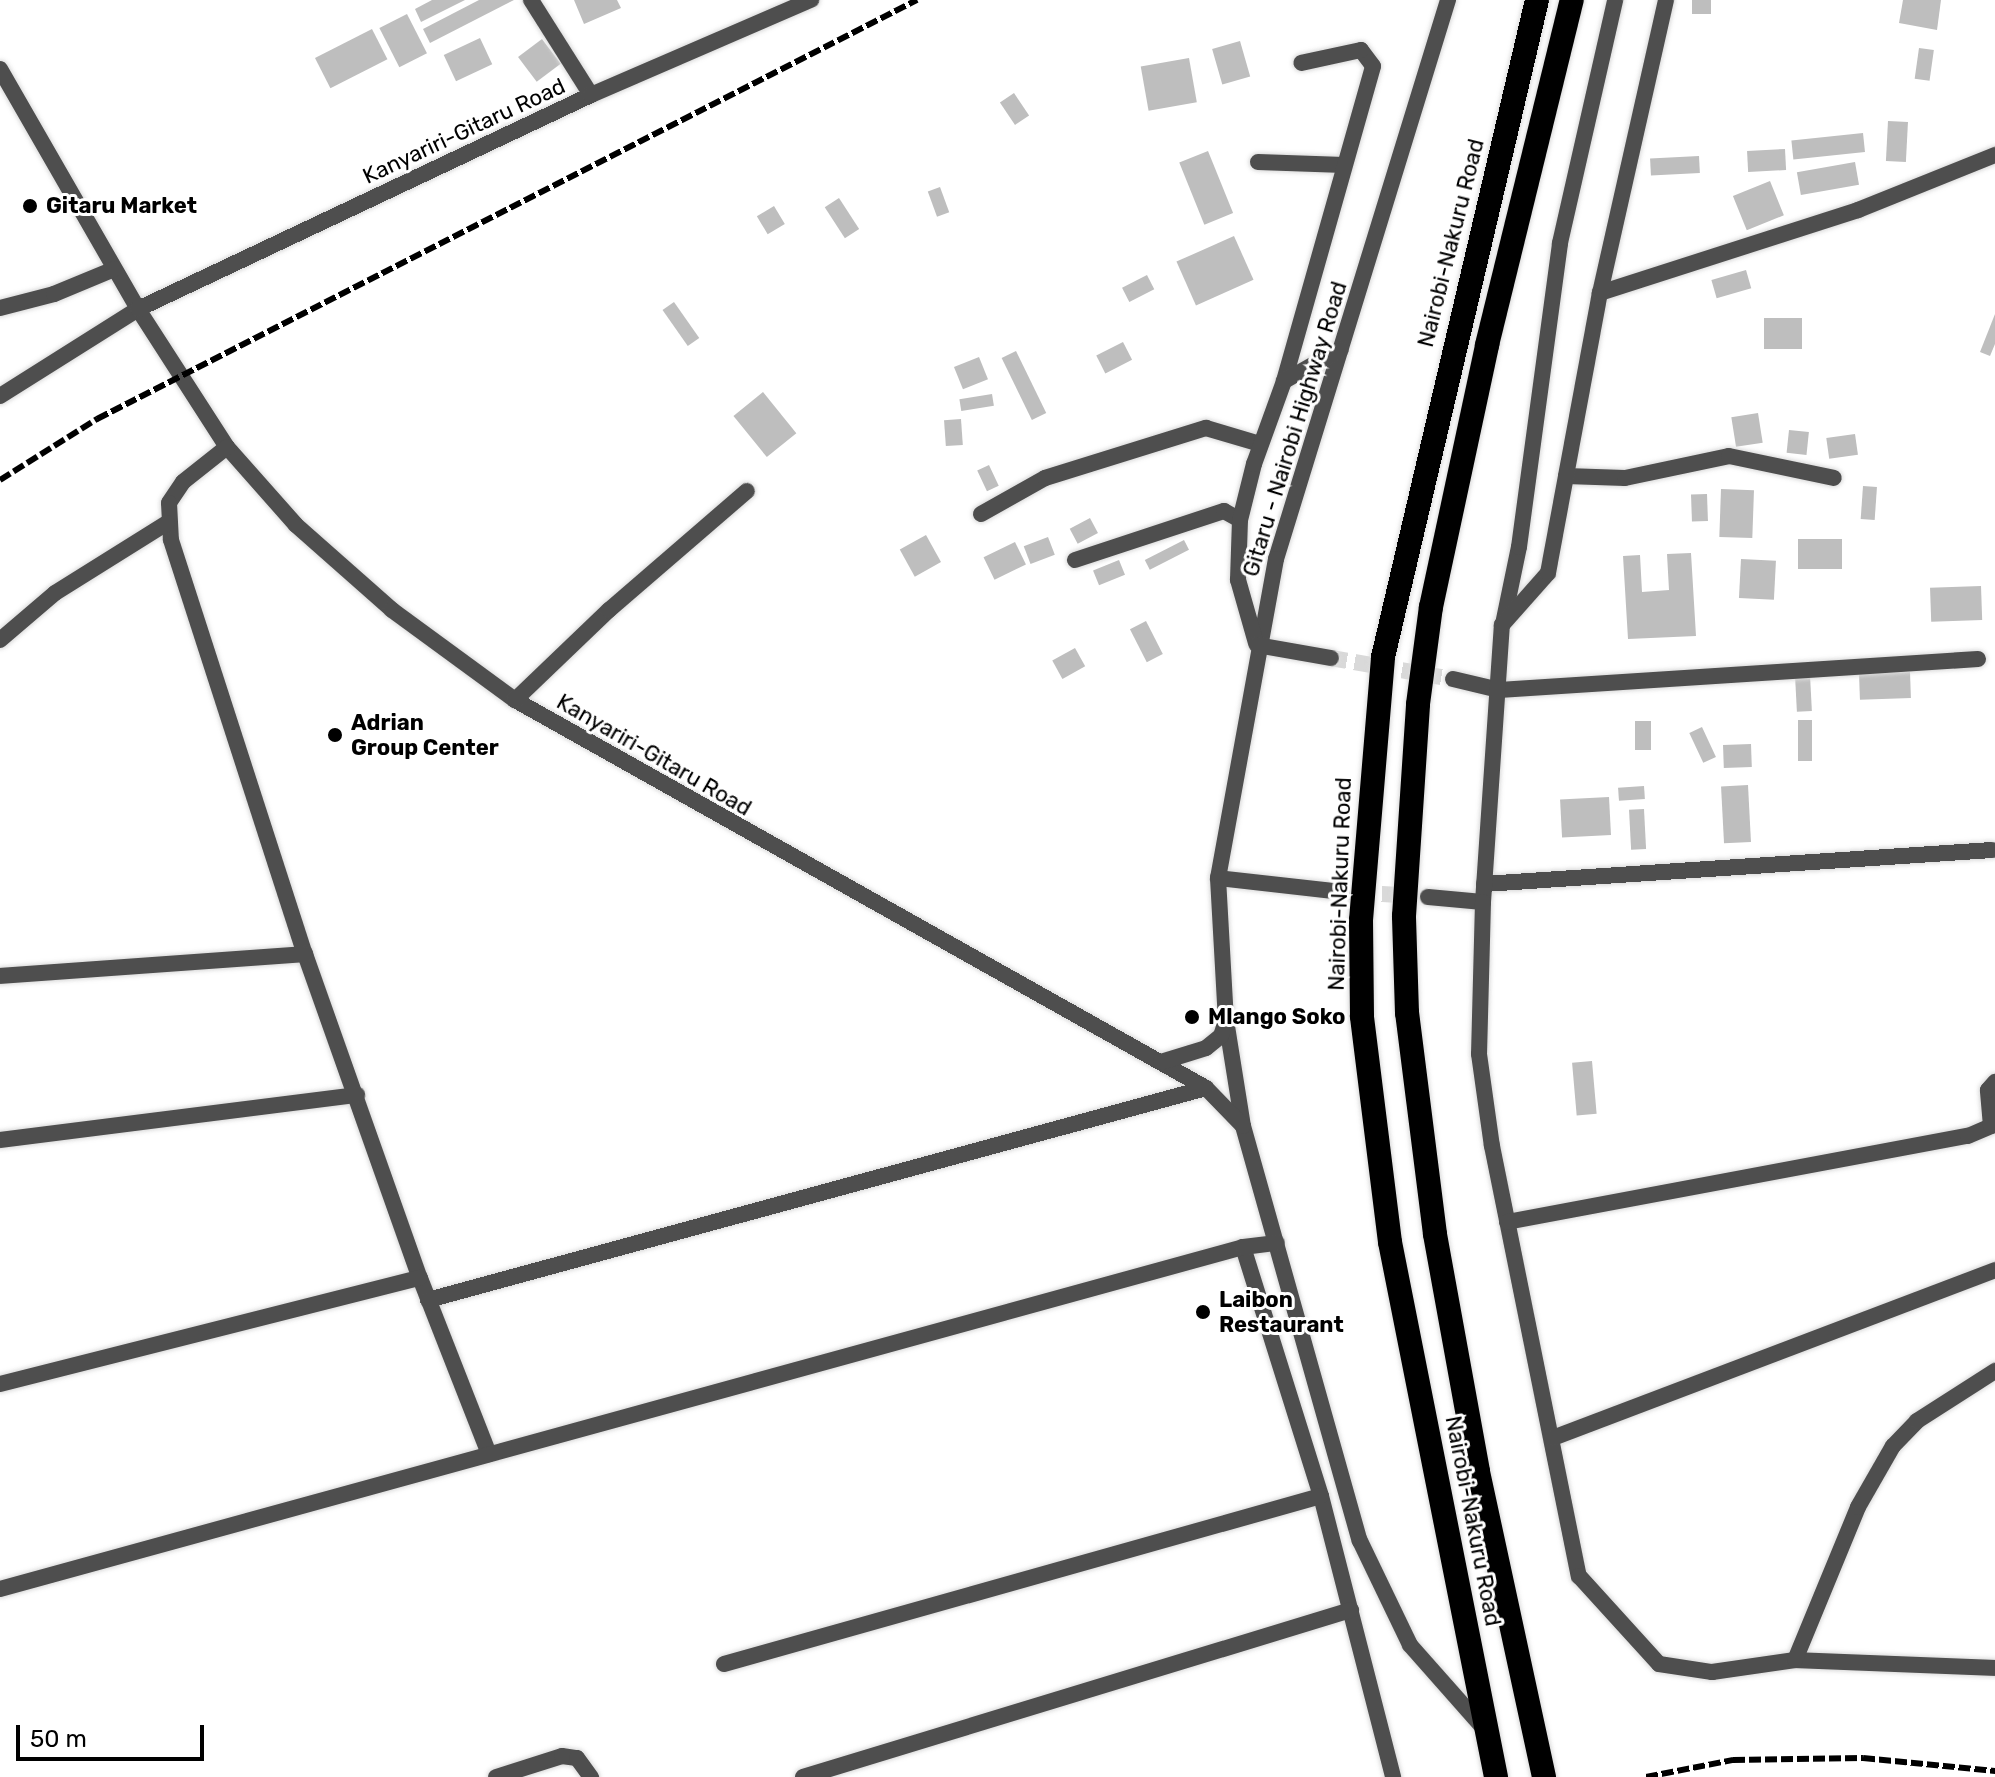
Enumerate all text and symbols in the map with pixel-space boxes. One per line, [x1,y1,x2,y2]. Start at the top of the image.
street label: Kanyariri-Gitaru Road [359,72,569,190]
street label: Nairobi-Nakuru Road [1412,136,1490,350]
place label: Gitaru Market [46,193,197,219]
marker: Gitaru Market [21,197,39,215]
street label: Gitaru - Nairobi Highway Road [1237,278,1353,580]
street label: Kanyariri-Gitaru Road [552,689,756,821]
place label: Adrian Group Center [351,709,499,760]
marker: Adrian Group Center [326,726,344,744]
street label: Nairobi-Nakuru Road [1323,777,1357,991]
place label: Mlango Soko [1208,1004,1346,1030]
marker: Mlango Soko [1183,1008,1201,1026]
place label: Laibon Restaurant [1219,1286,1344,1338]
marker: Laibon Restaurant [1194,1303,1212,1321]
street label: Nairobi-Nakuru Road [1440,1414,1506,1628]
scale bar [20,1709,208,1759]
text: 50 m [30,1725,87,1753]

